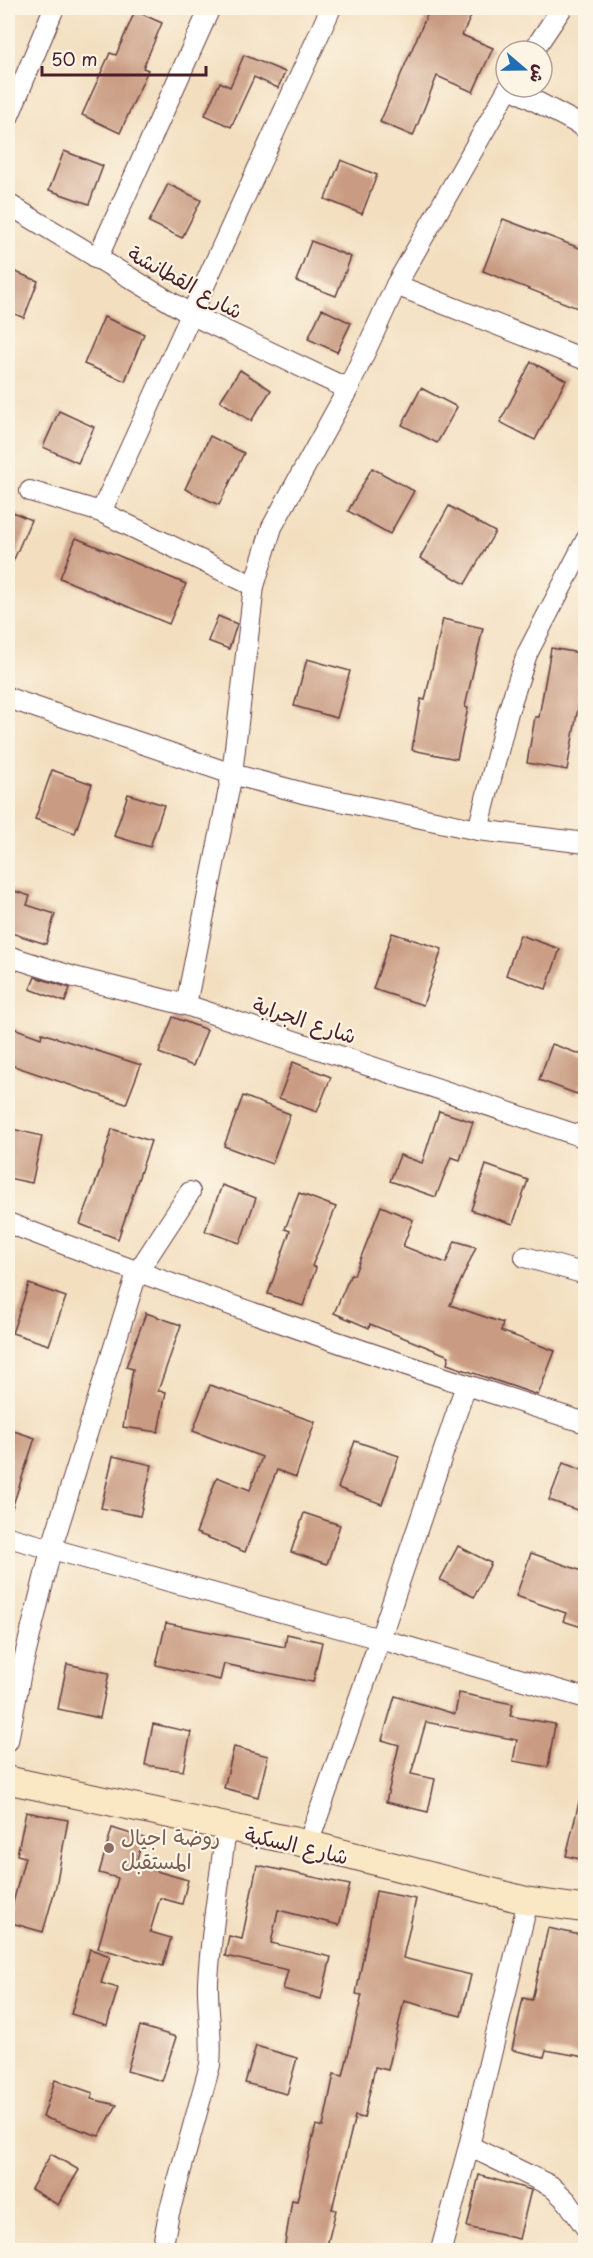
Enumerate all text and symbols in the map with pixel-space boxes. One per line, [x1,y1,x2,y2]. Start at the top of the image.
scale bar [42,39,206,77]
north arrow [494,39,554,99]
text: 50 m [51,45,98,72]
text: ش [525,62,553,87]
street label: شارع القطانشة [122,236,249,327]
street label: شارع الجرابة [249,987,361,1052]
street label: شارع السكبة [242,1817,352,1872]
place label: روضة اجيال المستقبل [121,1820,220,1876]
marker: روضة اجيال المستقبل [102,1841,116,1855]

